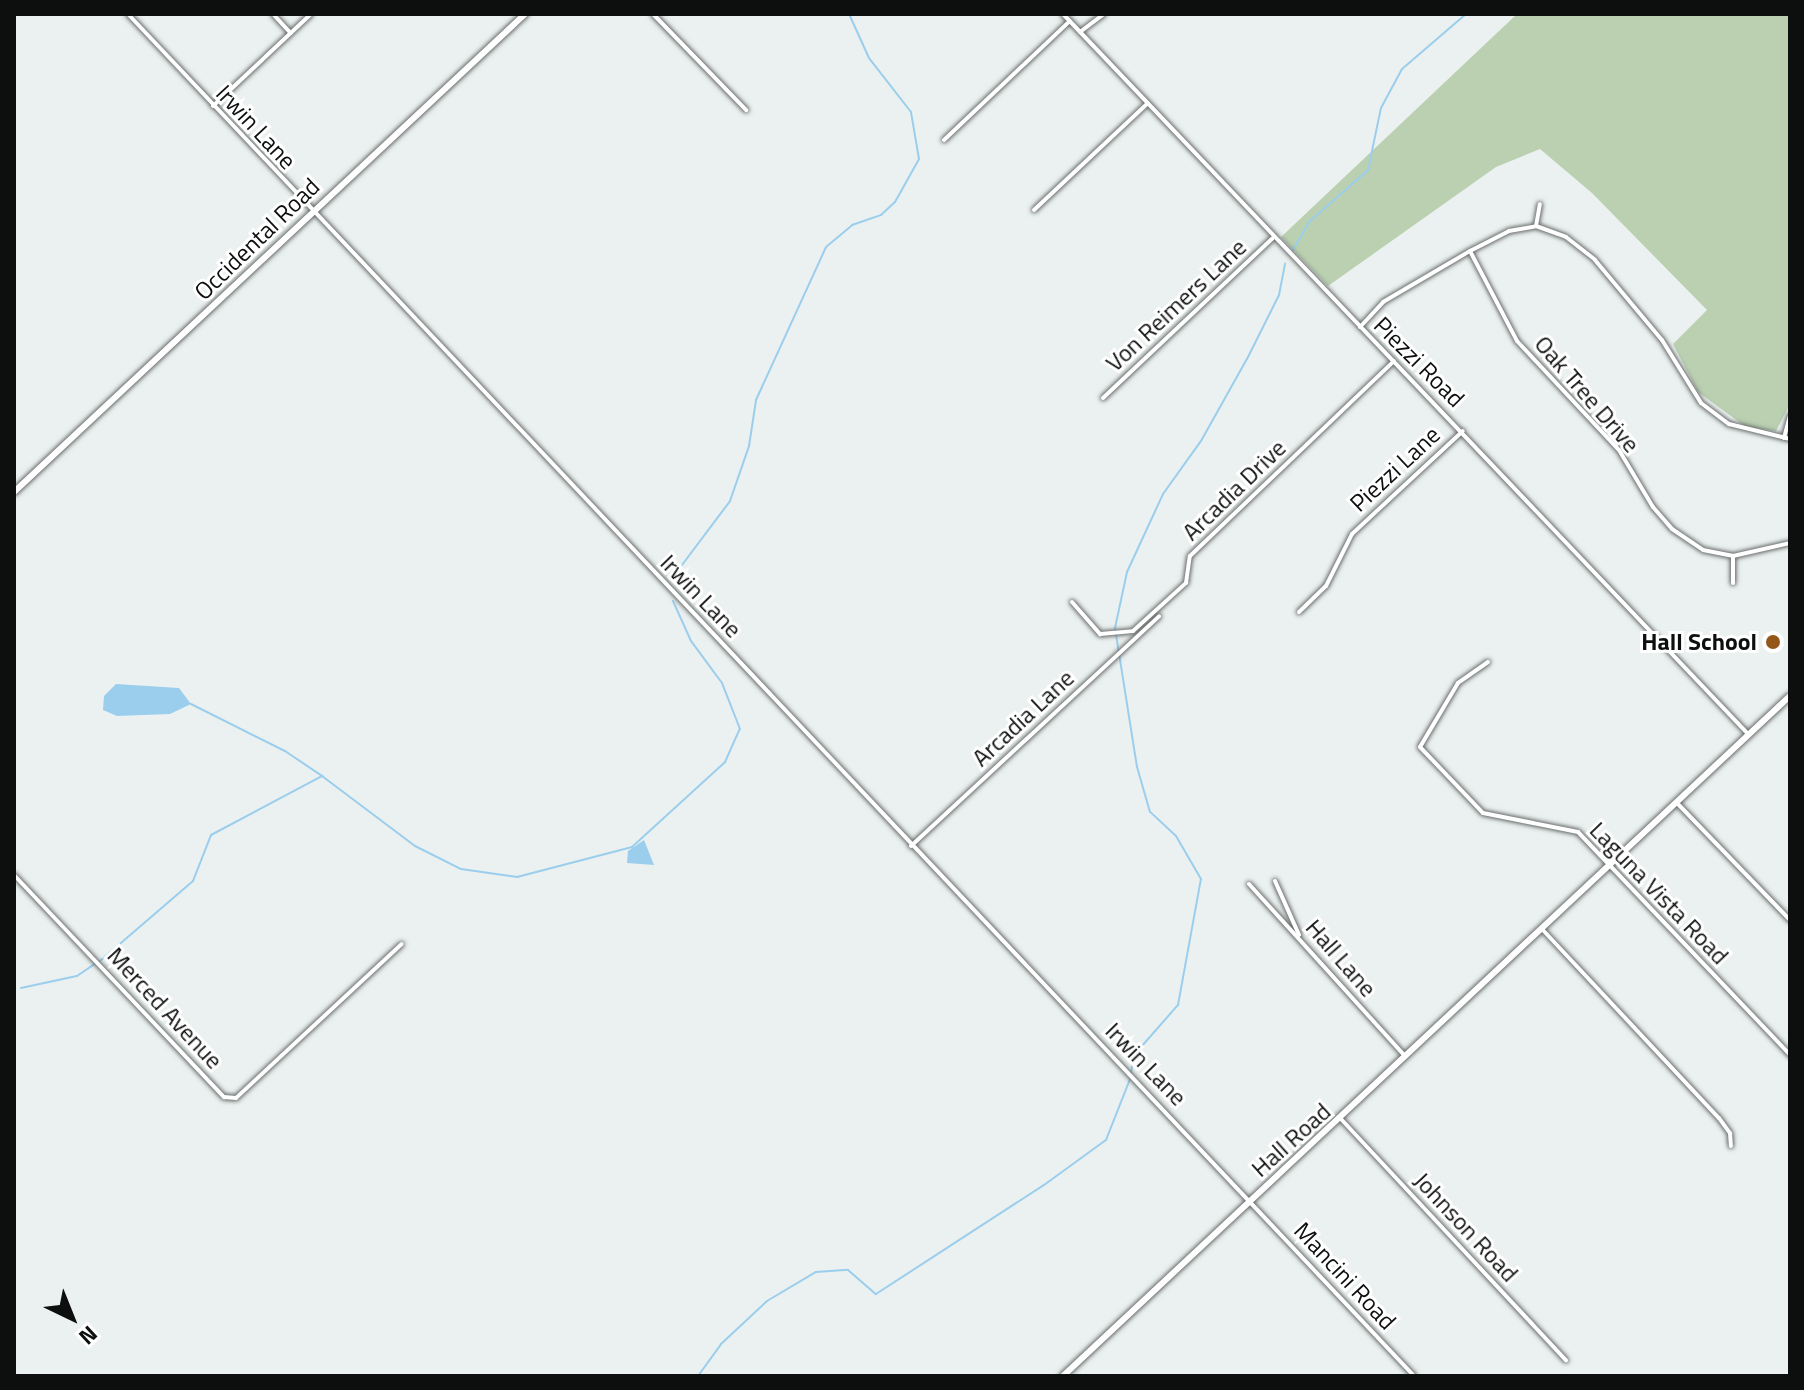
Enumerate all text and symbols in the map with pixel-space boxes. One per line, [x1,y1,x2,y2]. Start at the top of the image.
street label: Irwin Lane [210,79,302,175]
street label: Occidental Road [188,172,326,306]
street label: Von Reimers Lane [1100,233,1252,377]
street label: Piezzi Road [1368,311,1470,413]
street label: Oak Tree Drive [1528,330,1646,458]
street label: Piezzi Lane [1344,420,1446,518]
street label: Arcadia Drive [1176,434,1292,546]
street label: Irwin Lane [654,548,748,644]
place label: Hall School [1641,628,1757,656]
marker: Hall School [1764,633,1782,651]
street label: Arcadia Lane [966,664,1080,772]
street label: Laguna Vista Road [1584,816,1734,970]
street label: Hall Lane [1300,913,1382,1003]
street label: Merced Avenue [101,941,229,1075]
street label: Irwin Lane [1099,1016,1193,1112]
street label: Hall Road [1245,1097,1337,1183]
street label: Johnson Road [1408,1166,1524,1288]
street label: Mancini Road [1288,1216,1402,1336]
north arrow [32,1278,112,1358]
text: N [71,1318,106,1353]

